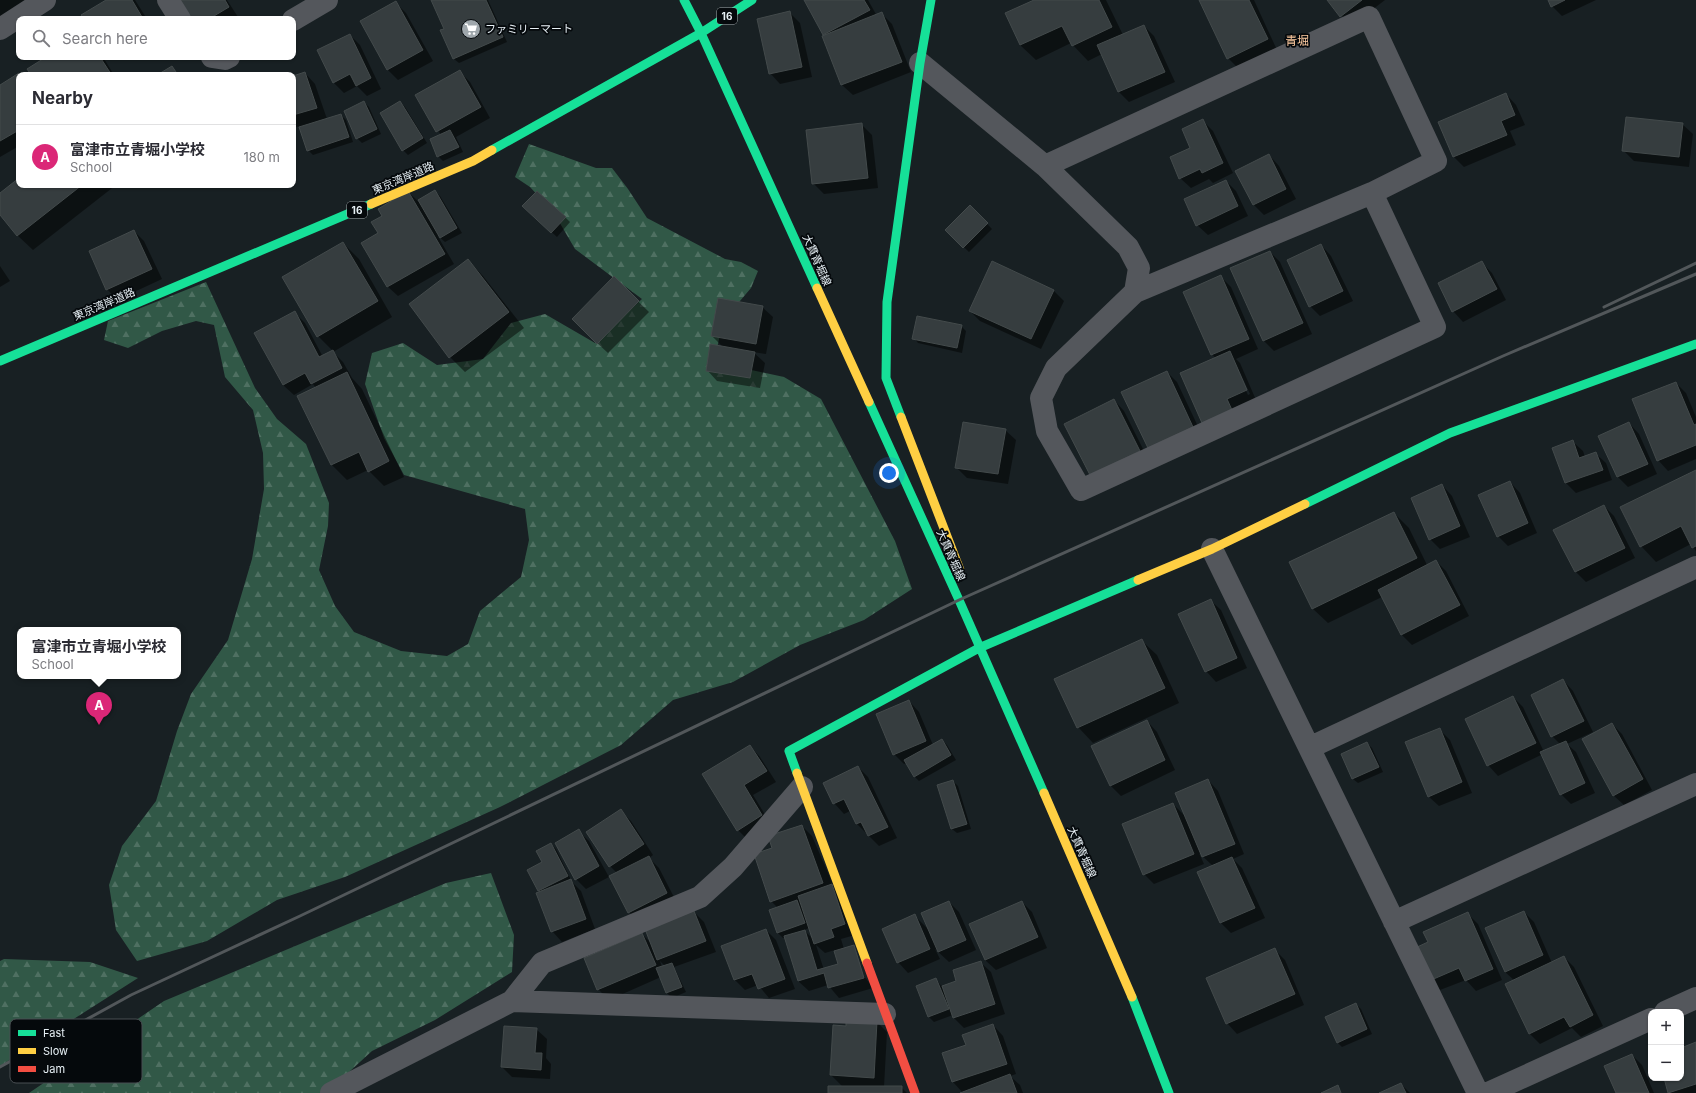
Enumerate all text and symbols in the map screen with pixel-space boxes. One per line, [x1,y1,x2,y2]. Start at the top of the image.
road number: 16 [717,8,737,24]
search box [16,16,296,60]
supermarket icon: ファミリーマート [460,18,482,40]
place label: ファミリーマート [485,22,573,36]
icon: search [30,27,52,49]
text: Search here [62,29,148,48]
district label: 青堀 [1285,33,1309,48]
text: Nearby [32,88,93,108]
text: 富津市立青堀小学校 [70,140,205,159]
text: A [40,149,50,165]
text: 180 m [243,149,280,165]
text: School [70,159,112,175]
street label: 東京湾岸道路 [370,159,436,197]
road number: 16 [347,202,367,218]
street label: 大貫青堀線 [799,232,835,288]
street label: 東京湾岸道路 [71,285,137,323]
your location [879,463,899,483]
street label: 大貫青堀線 [933,527,969,583]
popup [17,627,181,679]
text: 富津市立青堀小学校 [31,637,167,656]
text: School [31,656,74,672]
pin: A [86,692,112,725]
street label: 大貫青堀線 [1064,824,1100,880]
map controls [1648,1009,1684,1081]
button: + [1648,1009,1684,1045]
legend [10,1019,142,1083]
text: Fast [43,1026,65,1040]
text: Slow [43,1044,68,1058]
button: − [1648,1045,1684,1081]
text: Jam [43,1062,65,1076]

